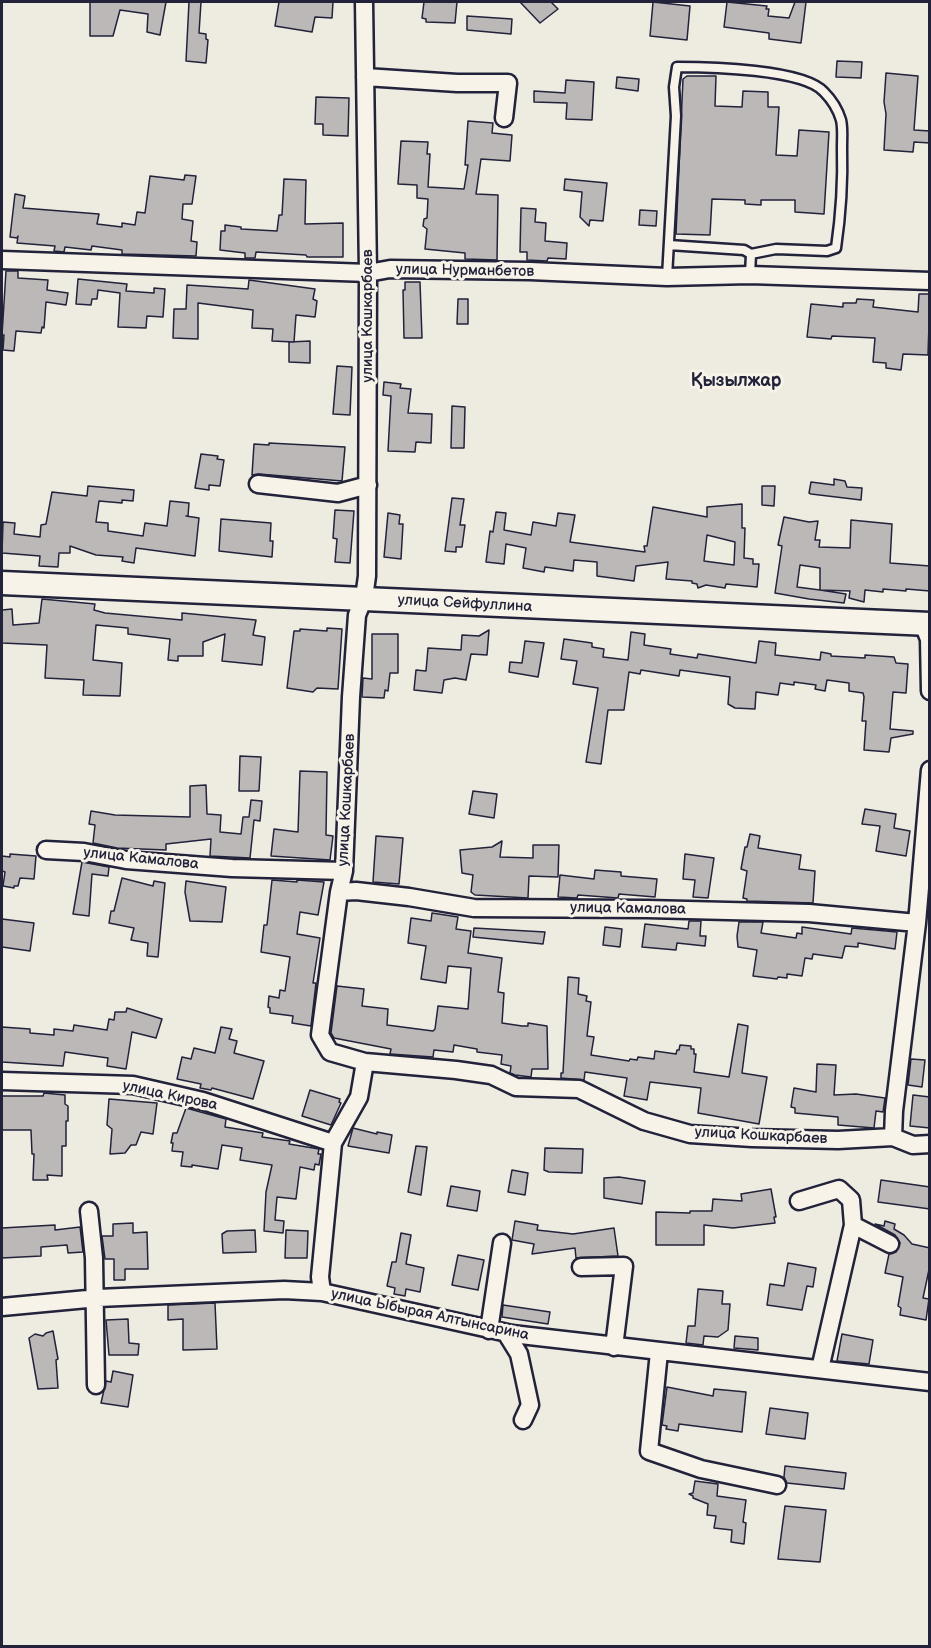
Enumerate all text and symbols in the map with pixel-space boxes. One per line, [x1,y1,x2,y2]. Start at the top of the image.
street label: улица Кошкарбаев [359,250,377,382]
street label: улица Нурманбетов [396,261,534,281]
district label: Қызылжар [691,370,781,392]
street label: улица Сейфуллина [397,591,533,617]
street label: улица Кошкарбаев [335,733,359,867]
street label: улица Камалова [82,844,200,874]
street label: улица Камалова [570,899,686,919]
street label: улица Кирова [121,1077,219,1115]
street label: улица Кошкарбаев [694,1124,828,1148]
street label: улица Ыбырая Алтынсарина [329,1285,531,1345]

